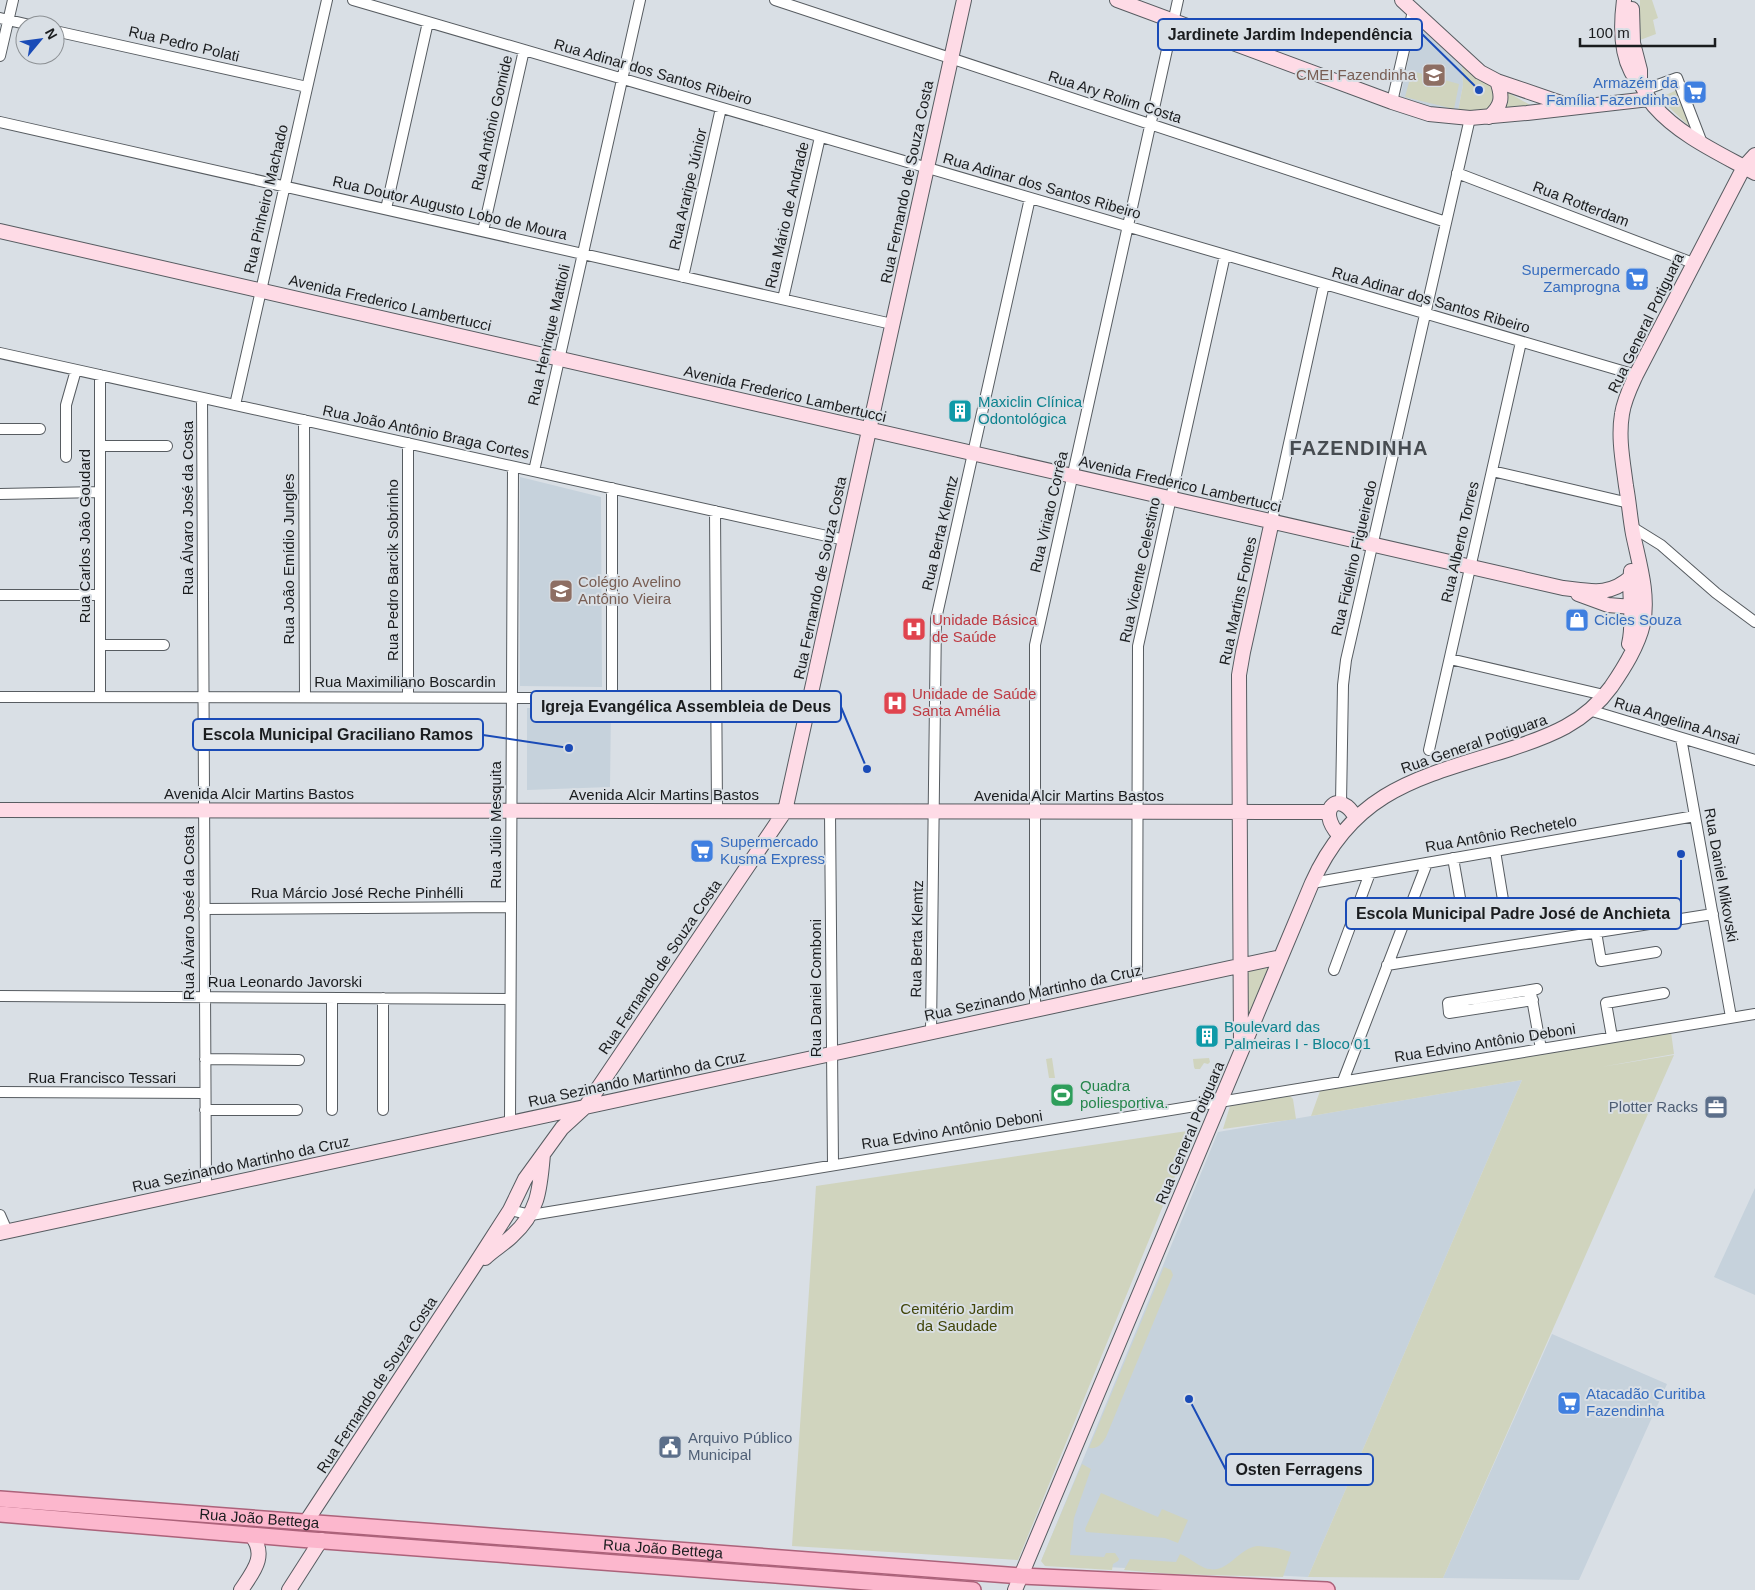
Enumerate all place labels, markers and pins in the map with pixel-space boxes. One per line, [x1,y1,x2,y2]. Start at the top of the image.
callout: Jardinete Jardim Independência [1158,19,1422,50]
school or university icon: CMEI Fazendinha [1421,62,1447,88]
place label: CMEI Fazendinha [1296,66,1417,83]
place label: Armazém da Família Fazendinha [1546,74,1679,108]
supermarket icon: Armazém da Família Fazendinha [1682,79,1708,105]
place label: Supermercado Zamprogna [1522,261,1621,295]
supermarket icon: Supermercado Zamprogna [1624,266,1650,292]
place label: Maxiclin Clínica Odontológica [978,393,1083,427]
building icon: Maxiclin Clínica Odontológica [947,398,973,424]
place label: Colégio Avelino Antônio Vieira [578,573,681,607]
school or university icon: Colégio Avelino Antônio Vieira [548,578,574,604]
shop icon: Cicles Souza [1564,607,1590,633]
place label: Unidade Básica de Saúde [932,611,1038,645]
place label: Cicles Souza [1594,611,1682,628]
hospital icon: Unidade Básica de Saúde [901,616,927,642]
place label: Unidade de Saúde Santa Amélia [912,685,1036,719]
hospital icon: Unidade de Saúde Santa Amélia [882,690,908,716]
callout: Igreja Evangélica Assembleia de Deus [531,691,841,722]
callout: Escola Municipal Graciliano Ramos [193,719,483,750]
place label: Supermercado Kusma Express [720,833,825,867]
supermarket icon: Supermercado Kusma Express [689,838,715,864]
callout: Escola Municipal Padre José de Anchieta [1346,898,1681,929]
place label: Boulevard das Palmeiras I - Bloco 01 [1224,1018,1371,1052]
building icon: Boulevard das Palmeiras I - Bloco 01 [1194,1023,1220,1049]
place label: Quadra poliesportiva. [1080,1077,1168,1111]
sports icon: Quadra poliesportiva. [1049,1082,1075,1108]
office icon: Plotter Racks [1703,1094,1729,1120]
place label: Plotter Racks [1609,1098,1698,1115]
place label: Atacadão Curitiba Fazendinha [1586,1385,1706,1419]
supermarket icon: Atacadão Curitiba Fazendinha [1556,1390,1582,1416]
place label: Arquivo Público Municipal [688,1429,792,1463]
public building icon: Arquivo Público Municipal [657,1434,683,1460]
callout: Osten Ferragens [1226,1454,1373,1485]

